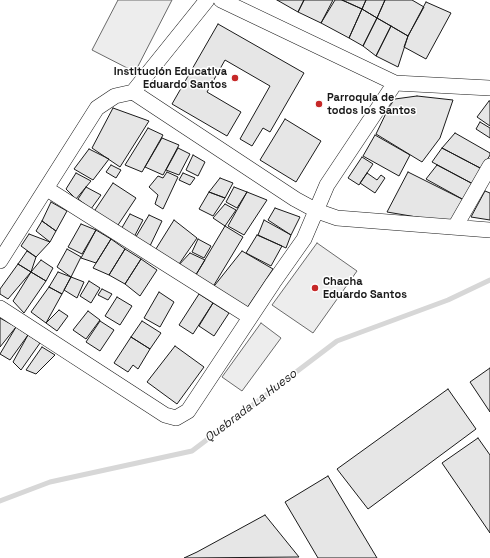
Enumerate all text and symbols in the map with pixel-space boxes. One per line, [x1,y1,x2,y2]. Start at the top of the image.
place label: Institución Educativa Eduardo Santos [114,65,227,91]
marker: Institución Educativa Eduardo Santos [230,73,240,83]
place label: Parroquia de todos los Santos [327,91,416,117]
marker: Parroquia de todos los Santos [314,99,324,109]
place label: Chacha Eduardo Santos [323,275,407,301]
marker: Chacha Eduardo Santos [310,283,320,293]
water label: Quebrada La Hueso [202,367,300,445]

